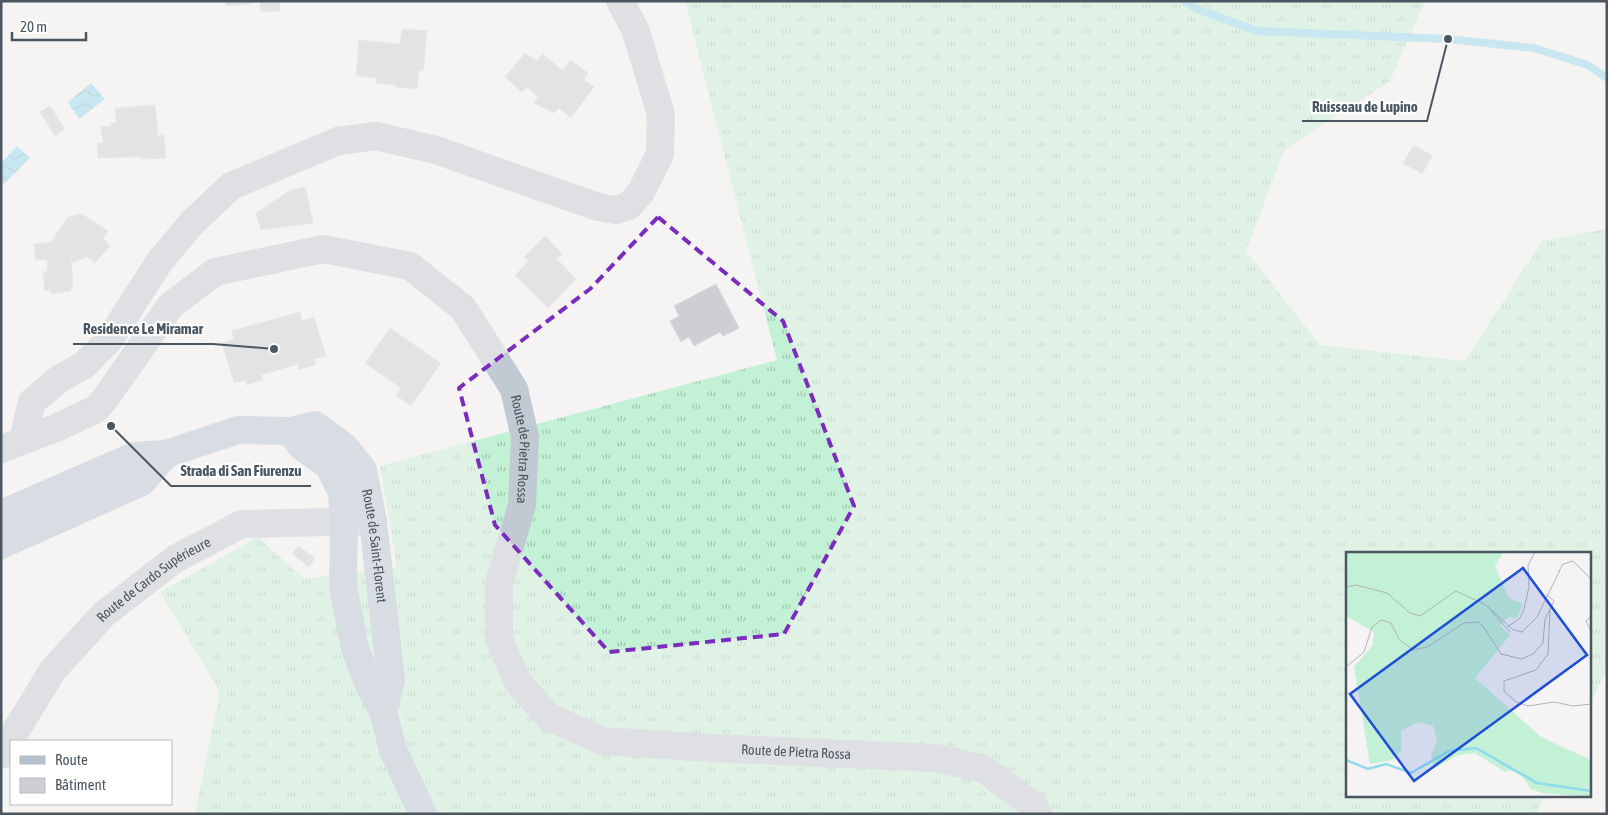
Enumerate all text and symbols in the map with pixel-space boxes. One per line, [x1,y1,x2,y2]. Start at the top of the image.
scale bar [12,10,86,42]
text: 20 m [20,18,47,35]
callout: Ruisseau de Lupino [1302,91,1427,121]
text: Ruisseau de Lupino [1312,98,1418,115]
callout: Residence Le Miramar [73,314,213,344]
text: Residence Le Miramar [83,320,204,337]
street label: Route de Pietra Rossa [508,393,533,504]
callout: Strada di San Fiurenzu [171,456,311,486]
text: Strada di San Fiurenzu [181,462,301,479]
street label: Route de Saint-Florent [359,488,390,604]
street label: Route de Cardo Supérieure [93,534,213,625]
inset map [1346,552,1590,798]
legend [10,740,172,805]
street label: Route de Pietra Rossa [741,741,851,762]
text: Route [55,751,88,768]
text: Bâtiment [55,776,106,793]

